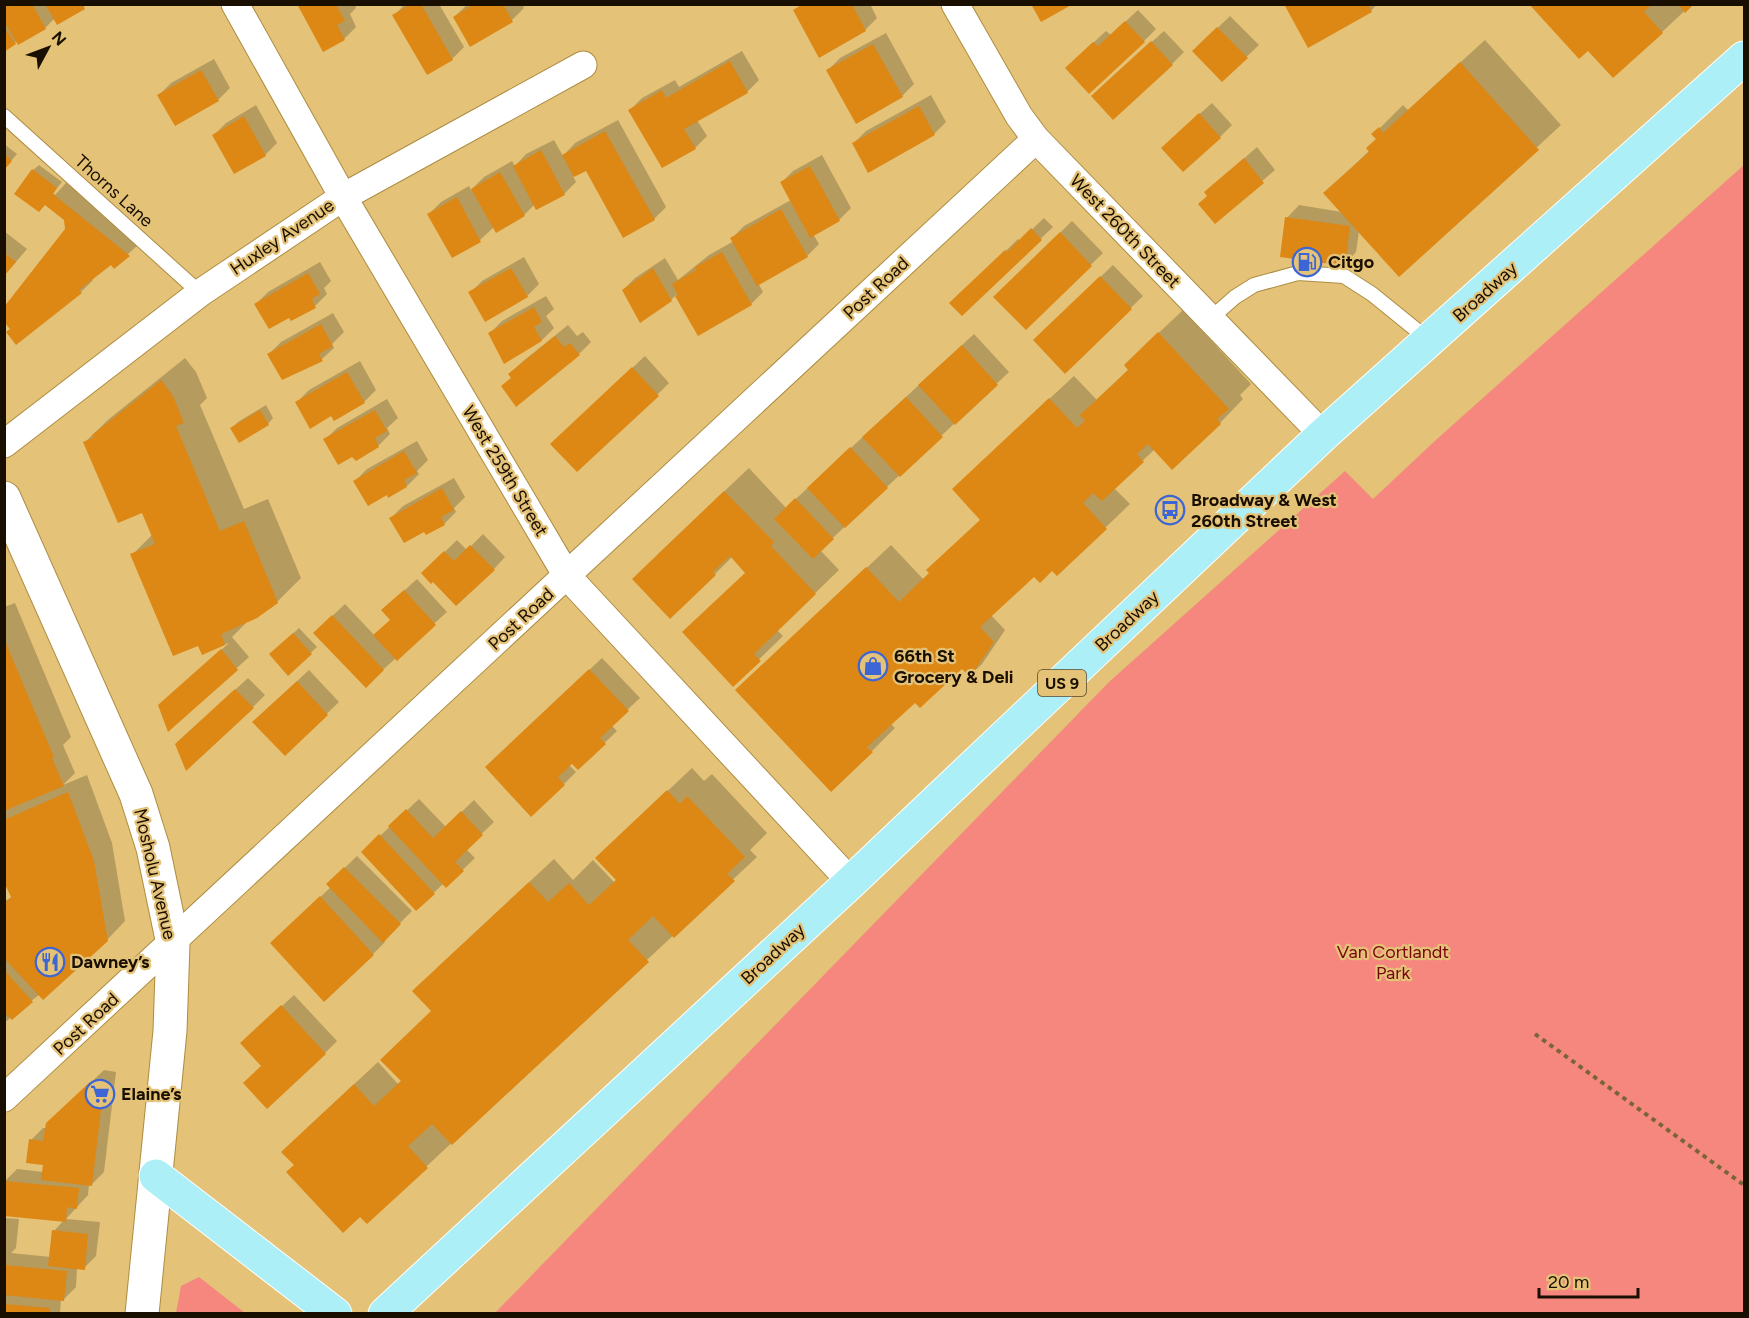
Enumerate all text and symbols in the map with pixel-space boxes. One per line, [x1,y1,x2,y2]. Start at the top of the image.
north arrow [18,18,78,78]
text: N [48,28,70,49]
street label: Thorns Lane [70,150,158,232]
street label: West 260th Street [1065,170,1185,293]
street label: Huxley Avenue [226,194,338,280]
fuel station icon: Citgo [1291,246,1323,278]
place label: Citgo [1328,251,1374,273]
street label: Post Road [839,252,913,324]
street label: Broadway [1448,257,1522,327]
street label: West 259th Street [457,402,553,540]
place label: Broadway & West 260th Street [1191,489,1337,532]
bus stop icon: Broadway & West 260th Street [1154,494,1186,526]
street label: Post Road [484,583,558,655]
street label: Broadway [1090,585,1164,656]
place label: 66th St Grocery & Deli [894,645,1014,688]
shop icon: 66th St Grocery & Deli [857,650,889,682]
road number: US 9 [1038,670,1086,696]
street label: Mosholu Avenue [129,806,181,942]
street label: Broadway [736,918,810,989]
park label: Van Cortlandt Park [1337,941,1449,984]
restaurant icon: Dawney’s [34,946,66,978]
place label: Dawney’s [71,951,150,973]
street label: Post Road [49,988,123,1060]
supermarket icon: Elaine’s [84,1078,116,1110]
place label: Elaine’s [121,1083,182,1105]
scale bar [1539,1261,1638,1299]
text: 20 m [1548,1271,1589,1293]

